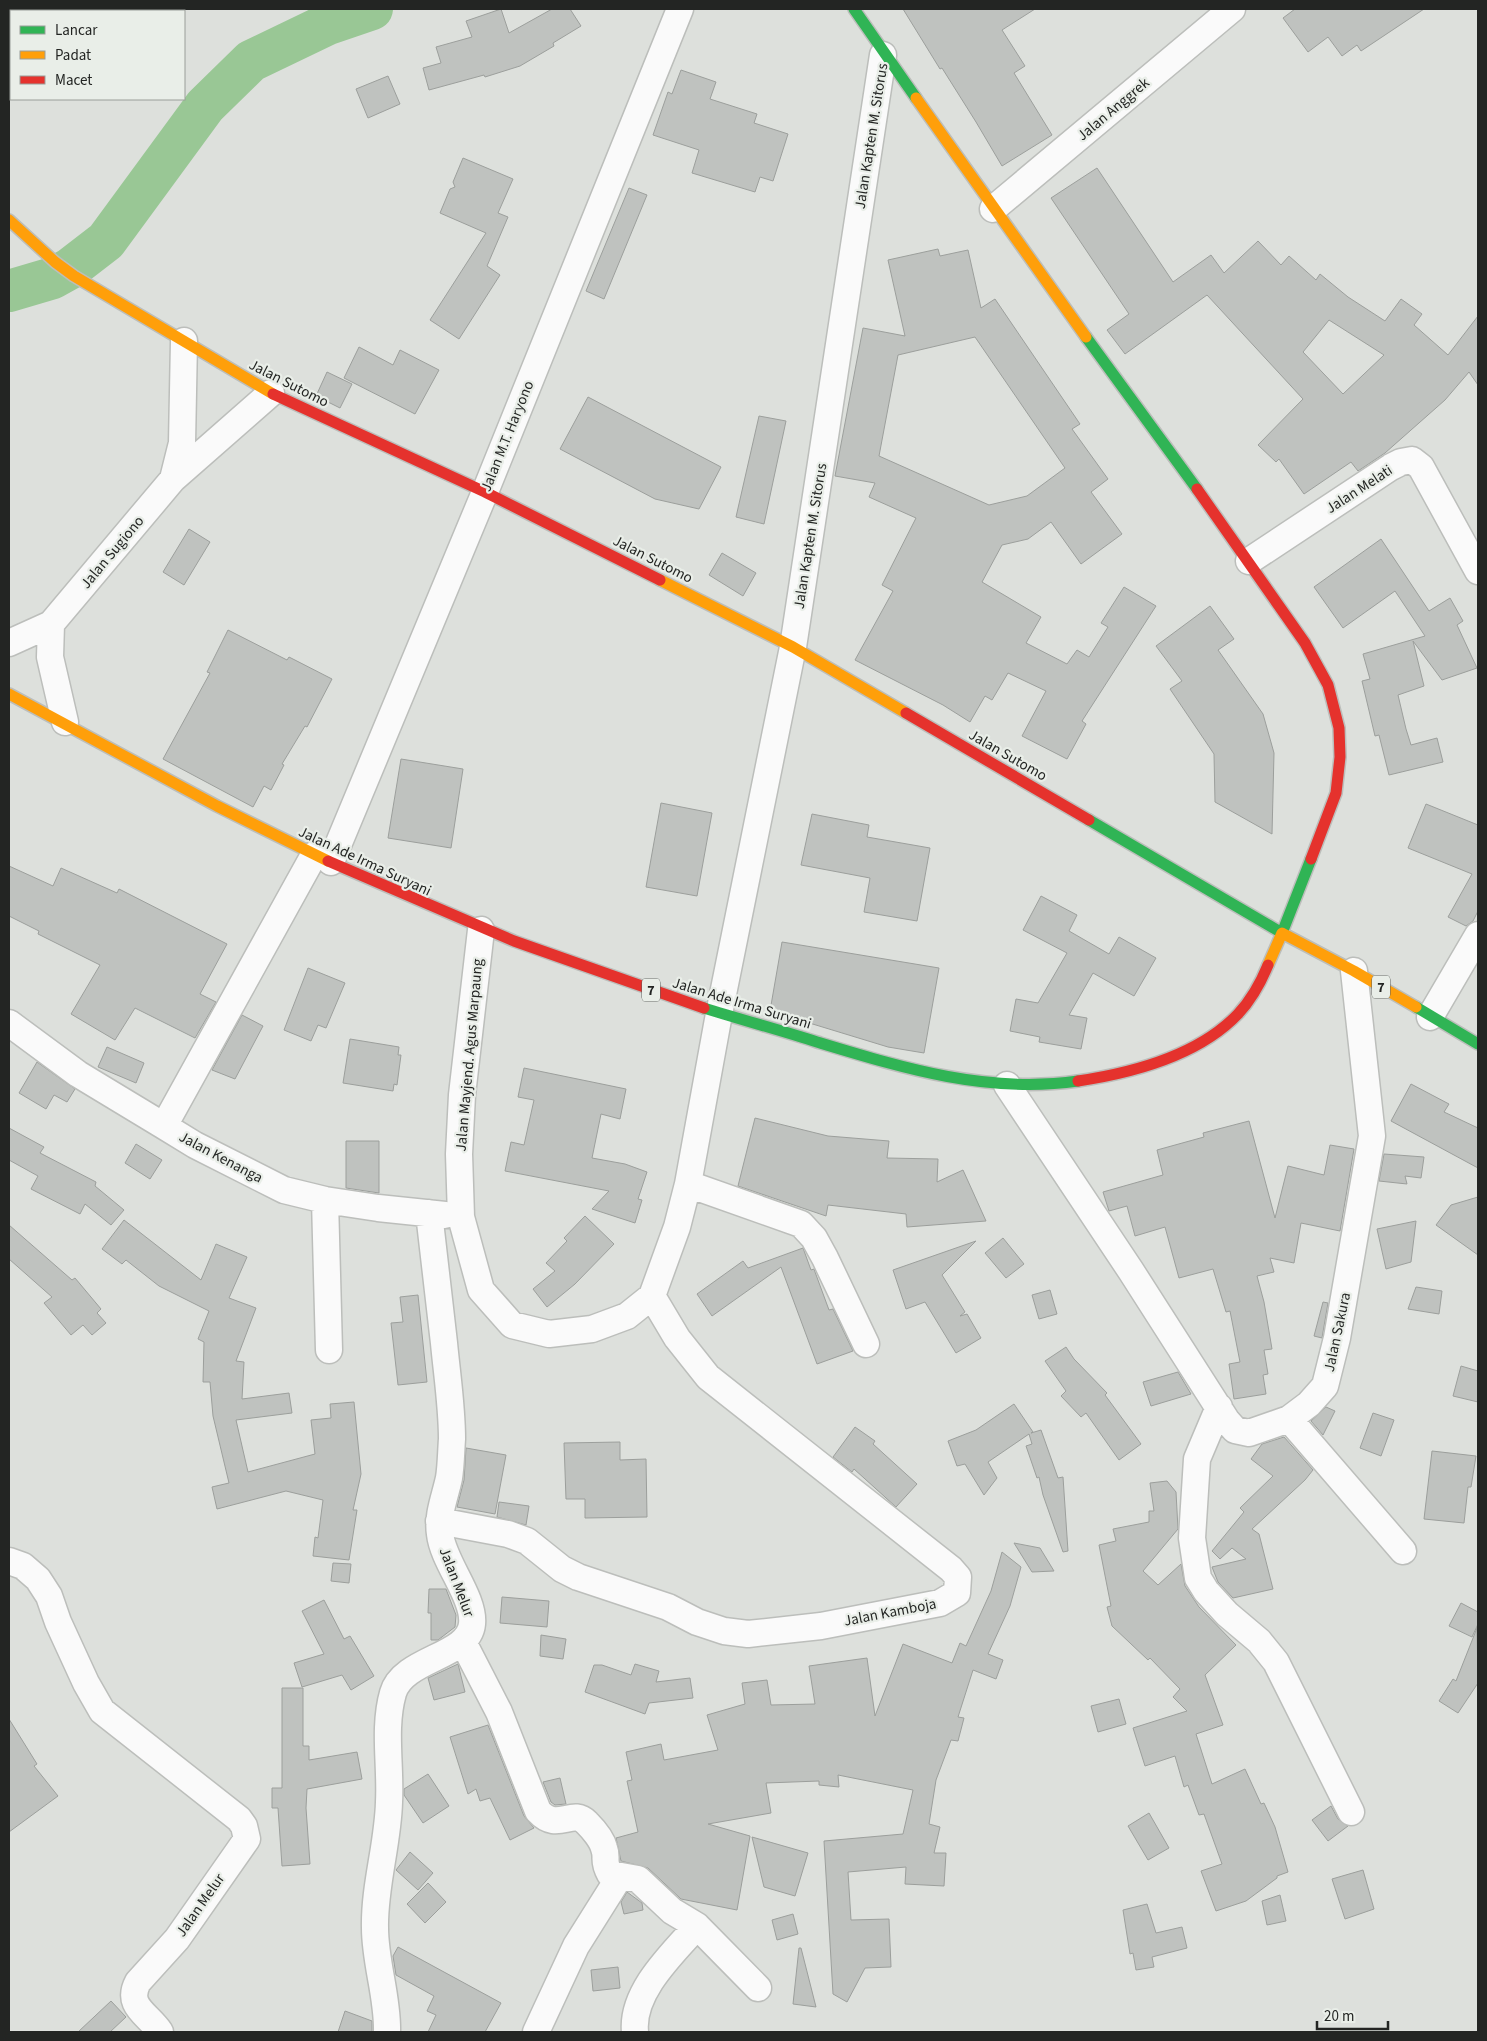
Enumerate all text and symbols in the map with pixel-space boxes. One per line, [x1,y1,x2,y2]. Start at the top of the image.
legend [10,10,185,100]
text: Lancar [55,20,98,41]
text: Padat [55,45,91,66]
street label: Jalan Kapten M. Sitorus [850,62,893,210]
text: Macet [55,70,92,91]
street label: Jalan Anggrek [1073,72,1154,146]
street label: Jalan Sutomo [245,354,332,413]
street label: Jalan M.T. Haryono [476,378,539,495]
street label: Jalan Melati [1322,460,1397,519]
street label: Jalan Kapten M. Sitorus [789,462,832,610]
street label: Jalan Sugiono [76,511,149,593]
street label: Jalan Sutomo [609,530,696,589]
street label: Jalan Sutomo [965,725,1051,786]
street label: Jalan Ade Irma Suryani [295,821,435,901]
street label: Jalan Mayjend. Agus Marpaung [451,957,488,1152]
street label: Jalan Ade Irma Suryani [670,972,814,1035]
road number: 7 [1372,976,1390,999]
road number: 7 [642,978,660,1002]
street label: Jalan Kenanga [175,1127,266,1188]
street label: Jalan Sakura [1319,1290,1356,1374]
street label: Jalan Melur [434,1544,480,1621]
street label: Jalan Kamboja [842,1593,938,1632]
street label: Jalan Melur [171,1869,230,1941]
scale bar [1317,1998,1388,2030]
text: 20 m [1324,2006,1354,2027]

